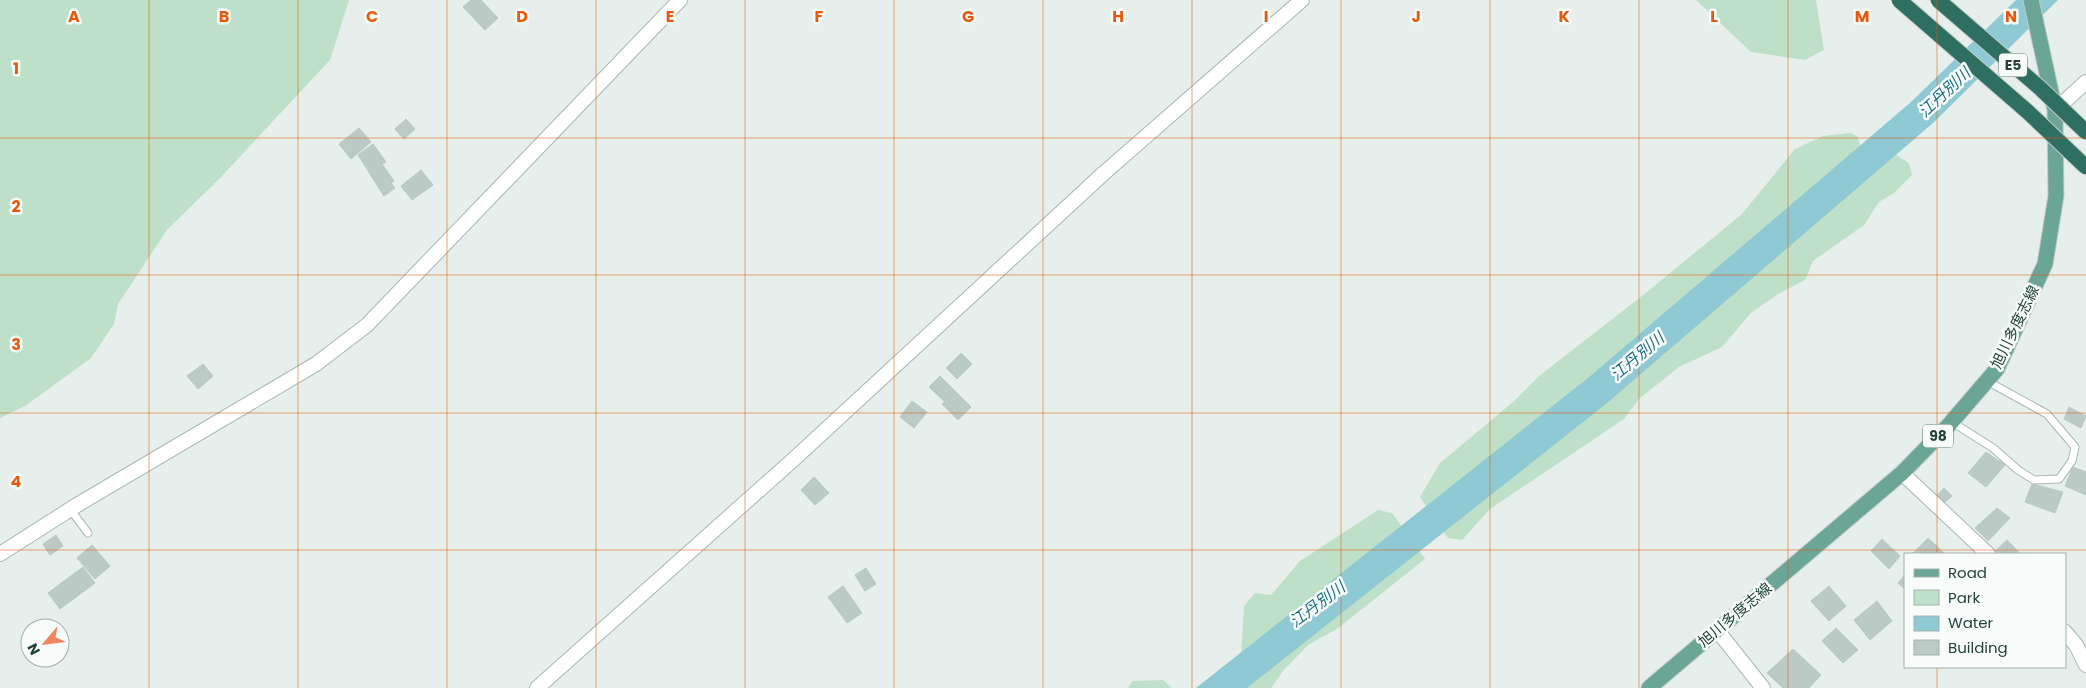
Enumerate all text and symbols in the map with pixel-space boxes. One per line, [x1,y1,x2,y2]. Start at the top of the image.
text: A [68,5,80,28]
text: B [219,5,229,28]
text: C [366,5,378,28]
text: D [516,5,528,28]
text: E [666,5,674,28]
text: F [815,5,824,28]
text: G [962,5,974,28]
text: H [1112,5,1124,28]
text: I [1264,5,1268,28]
text: J [1411,5,1421,28]
text: K [1558,5,1570,28]
text: L [1710,5,1718,28]
text: M [1855,5,1869,28]
text: N [2005,5,2017,28]
road number: E5 [1999,54,2027,76]
text: 1 [13,57,19,80]
water label: 江丹別川 [1913,61,1977,123]
text: 2 [11,195,21,218]
street label: 旭川多度志線 [1985,282,2044,372]
water label: 江丹別川 [1605,326,1671,386]
text: 3 [11,333,21,356]
road number: 98 [1923,424,1953,448]
text: 4 [11,470,22,493]
legend [1904,553,2066,668]
text: Road [1948,562,1987,583]
water label: 江丹別川 [1285,575,1351,633]
street label: 旭川多度志線 [1693,578,1776,652]
text: Park [1948,587,1980,608]
text: Water [1948,612,1994,633]
north arrow [20,618,70,668]
text: Building [1948,637,2008,658]
text: N [22,640,45,658]

